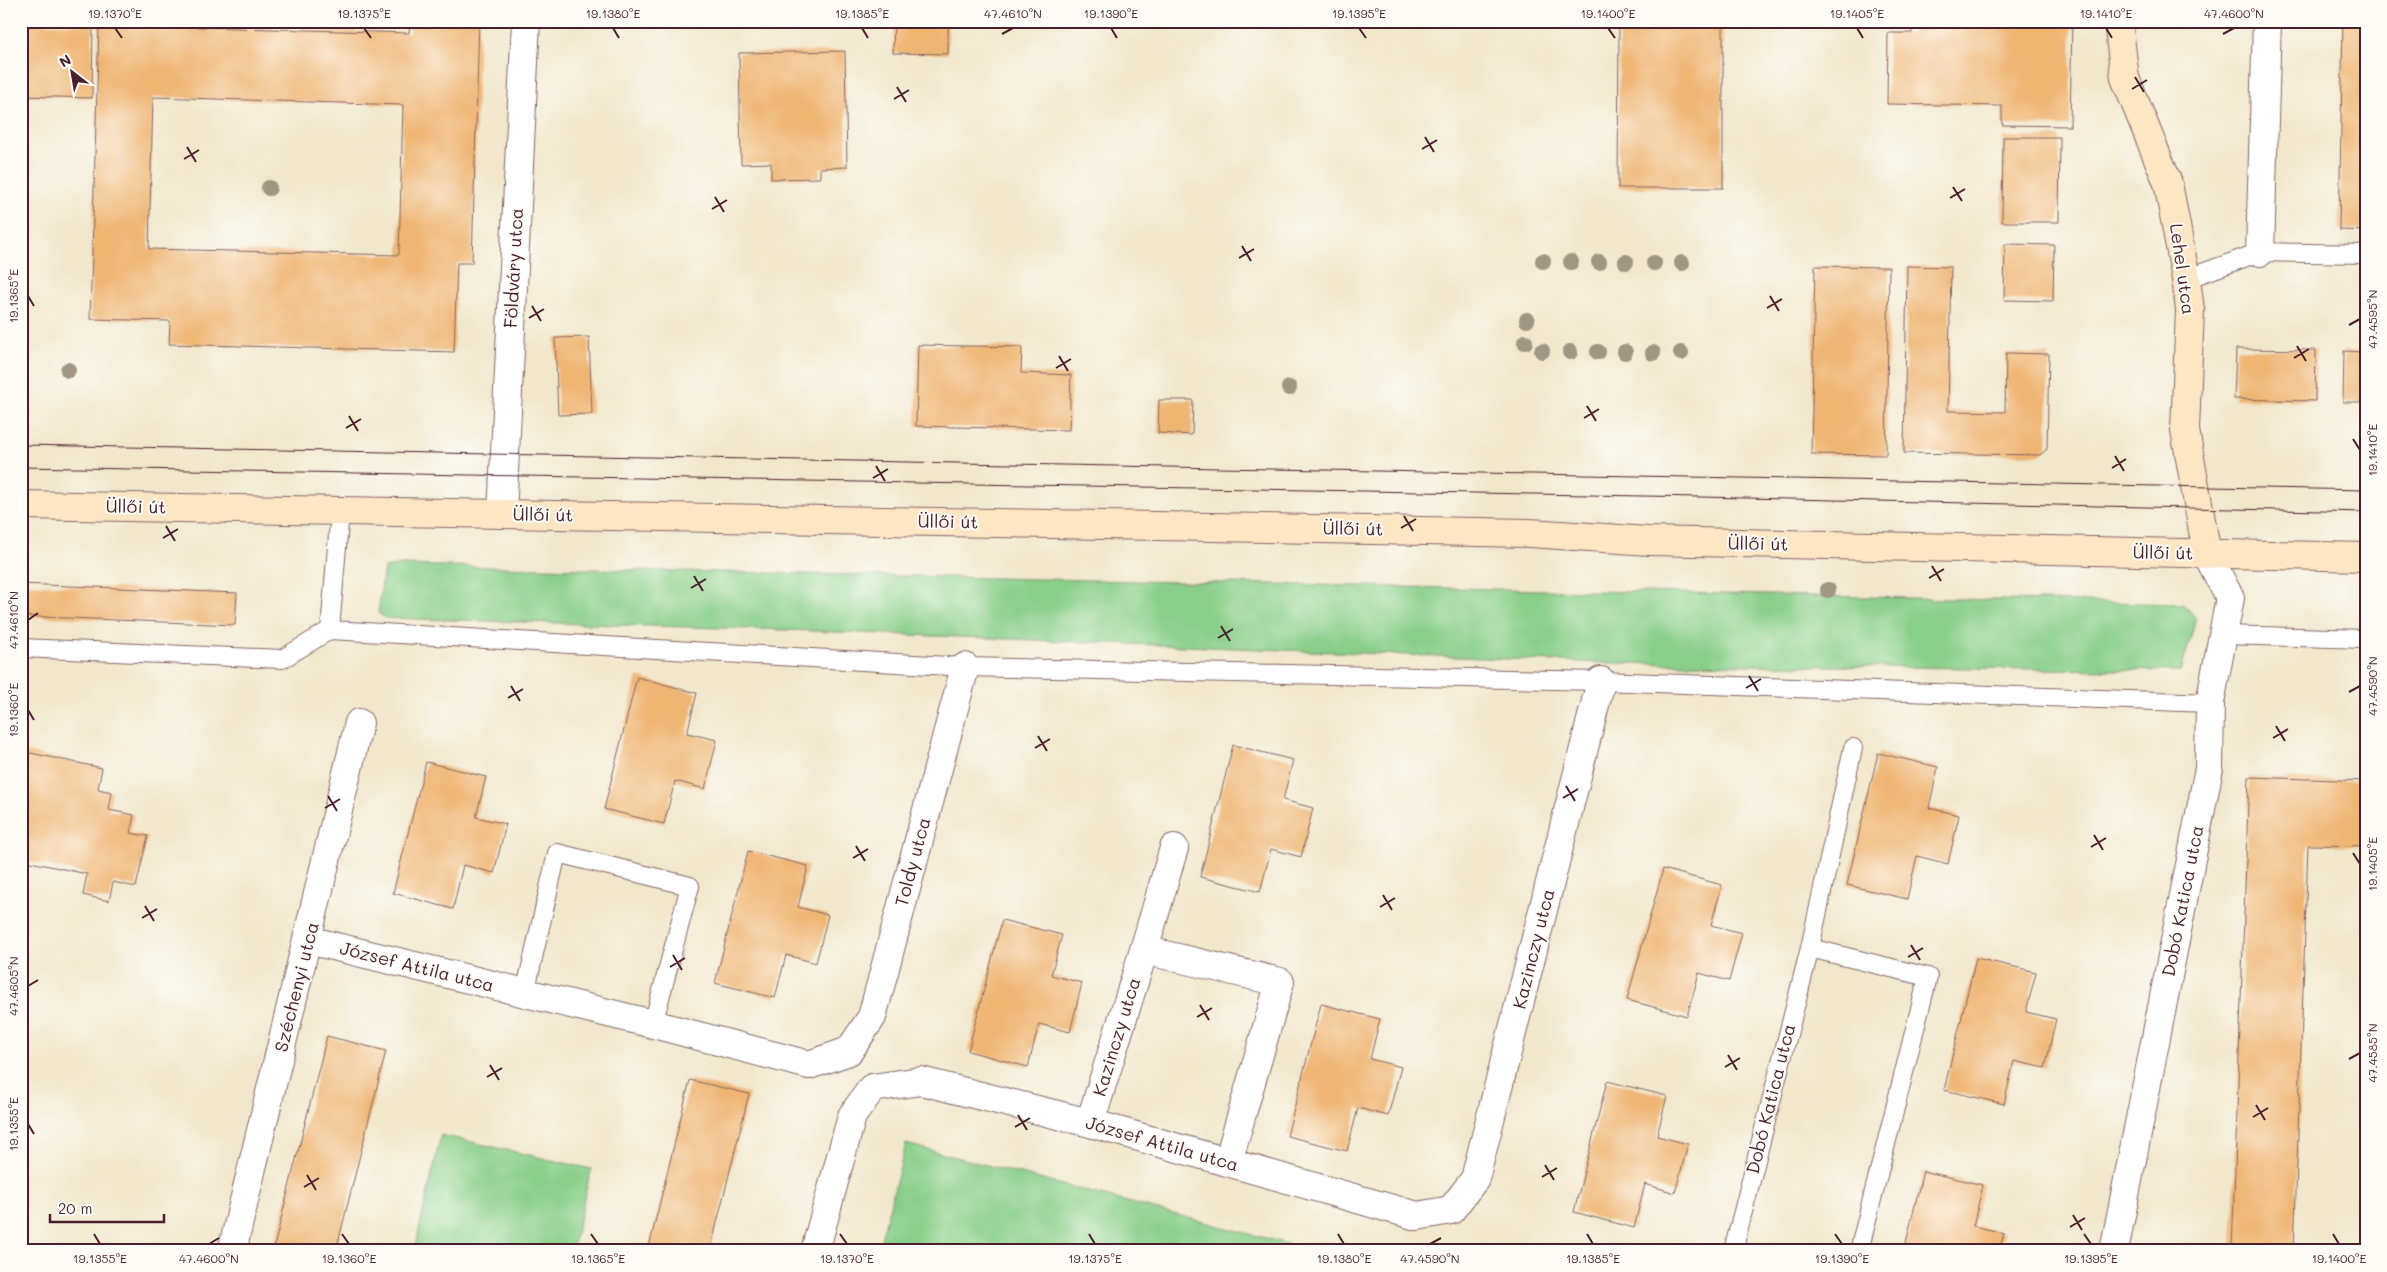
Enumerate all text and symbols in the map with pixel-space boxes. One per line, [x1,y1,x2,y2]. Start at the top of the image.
text: 19.1370°E [88,5,142,21]
text: 19.1375°E [337,5,391,21]
text: 19.1380°E [586,5,640,21]
text: 19.1385°E [835,5,889,21]
text: 47.4610°N [984,5,1042,21]
text: 19.1390°E [1084,5,1138,21]
text: 19.1395°E [1332,5,1386,21]
text: 19.1400°E [1581,5,1635,21]
text: 19.1405°E [1830,5,1884,21]
text: 19.1410°E [2080,5,2132,21]
text: 47.4600°N [2204,5,2264,21]
north arrow [48,48,98,98]
text: N [56,50,75,71]
street label: Földváry utca [498,207,528,329]
street label: Lehel utca [2165,222,2201,316]
text: 19.1365°E [5,269,21,323]
text: 47.4595°N [2364,290,2380,348]
text: 19.1410°E [2364,424,2380,476]
street label: Üllői út [105,493,167,519]
street label: Üllői út [512,501,574,527]
street label: Üllői út [917,508,979,534]
street label: Üllői út [1322,515,1384,541]
street label: Üllői út [1727,530,1789,556]
street label: Üllői út [2132,539,2194,565]
text: 47.4610°N [5,591,21,649]
text: 47.4590°N [2364,656,2380,716]
text: 19.1360°E [5,683,21,737]
street label: Toldy utca [889,815,935,909]
street label: Dobó Katica utca [2156,823,2208,979]
text: 19.1405°E [2364,837,2380,891]
street label: Kazinczy utca [1507,886,1560,1011]
street label: Széchenyi utca [268,919,324,1054]
street label: József Attila utca [338,935,497,997]
text: 47.4605°N [5,956,21,1016]
street label: Kazinczy utca [1087,974,1145,1099]
street label: Dobó Katica utca [1740,1021,1800,1176]
text: 47.4585°N [2364,1023,2380,1083]
text: 19.1355°E [5,1097,21,1151]
street label: József Attila utca [1083,1110,1242,1176]
scale bar [50,1192,164,1224]
text: 20 m [58,1198,92,1218]
text: 19.1355°E [73,1250,127,1266]
text: 47.4600°N [179,1250,239,1266]
text: 19.1360°E [322,1250,376,1266]
text: 19.1365°E [571,1250,625,1266]
text: 19.1370°E [820,1250,874,1266]
text: 19.1375°E [1068,1250,1122,1266]
text: 19.1380°E [1317,1250,1371,1266]
text: 47.4590°N [1400,1250,1460,1266]
text: 19.1385°E [1566,1250,1620,1266]
text: 19.1390°E [1815,1250,1869,1266]
text: 19.1395°E [2064,1250,2118,1266]
text: 19.1400°E [2312,1250,2366,1266]

